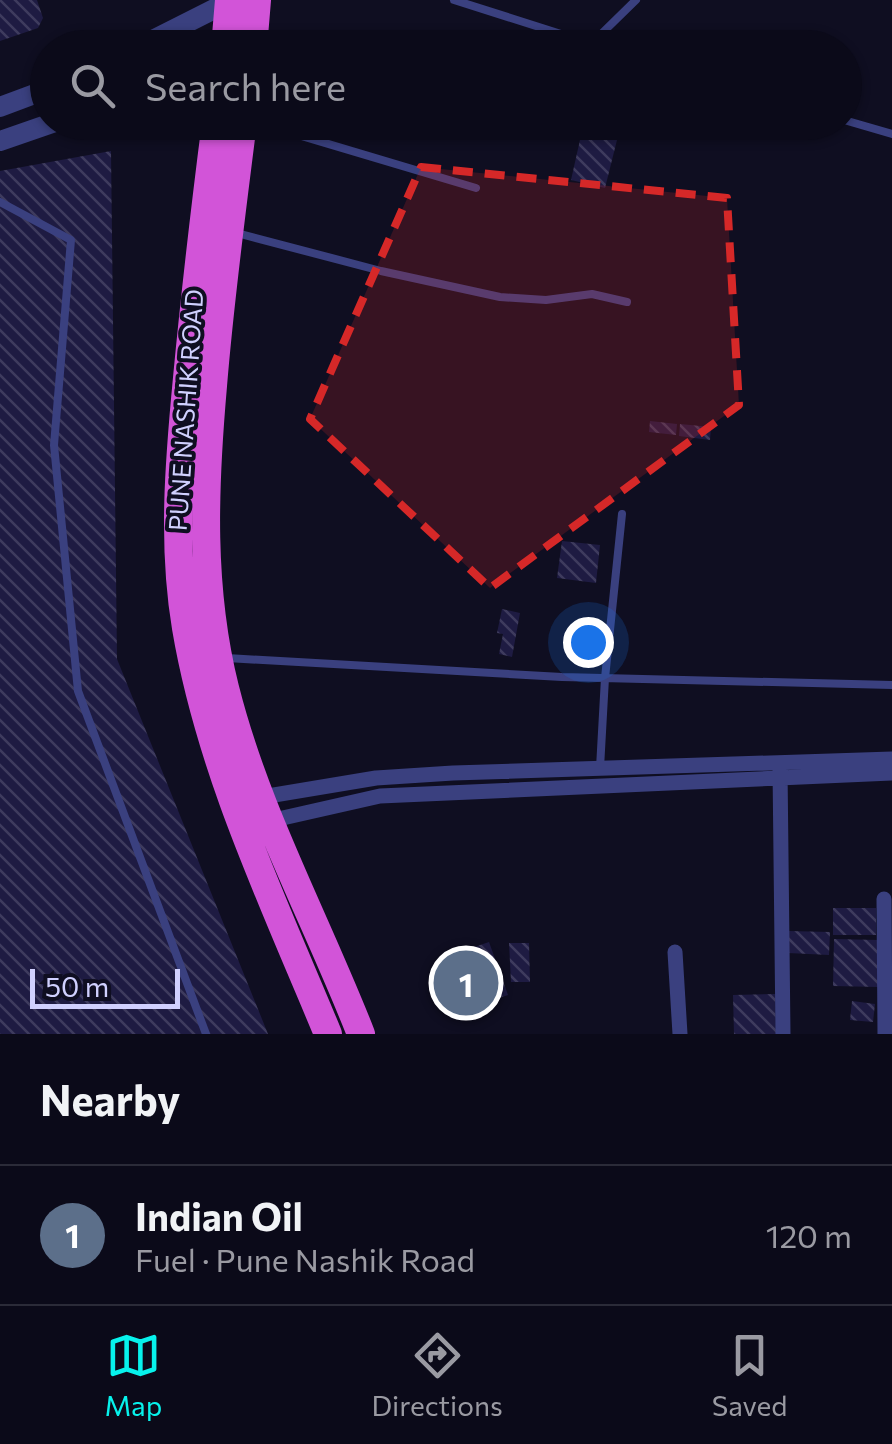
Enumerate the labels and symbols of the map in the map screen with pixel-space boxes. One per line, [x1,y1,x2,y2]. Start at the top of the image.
street label: PUNE NASHIK ROAD [162,288,208,532]
your location [563,617,614,668]
pin: 1 [434,946,498,1020]
scale bar [30,964,180,1008]

